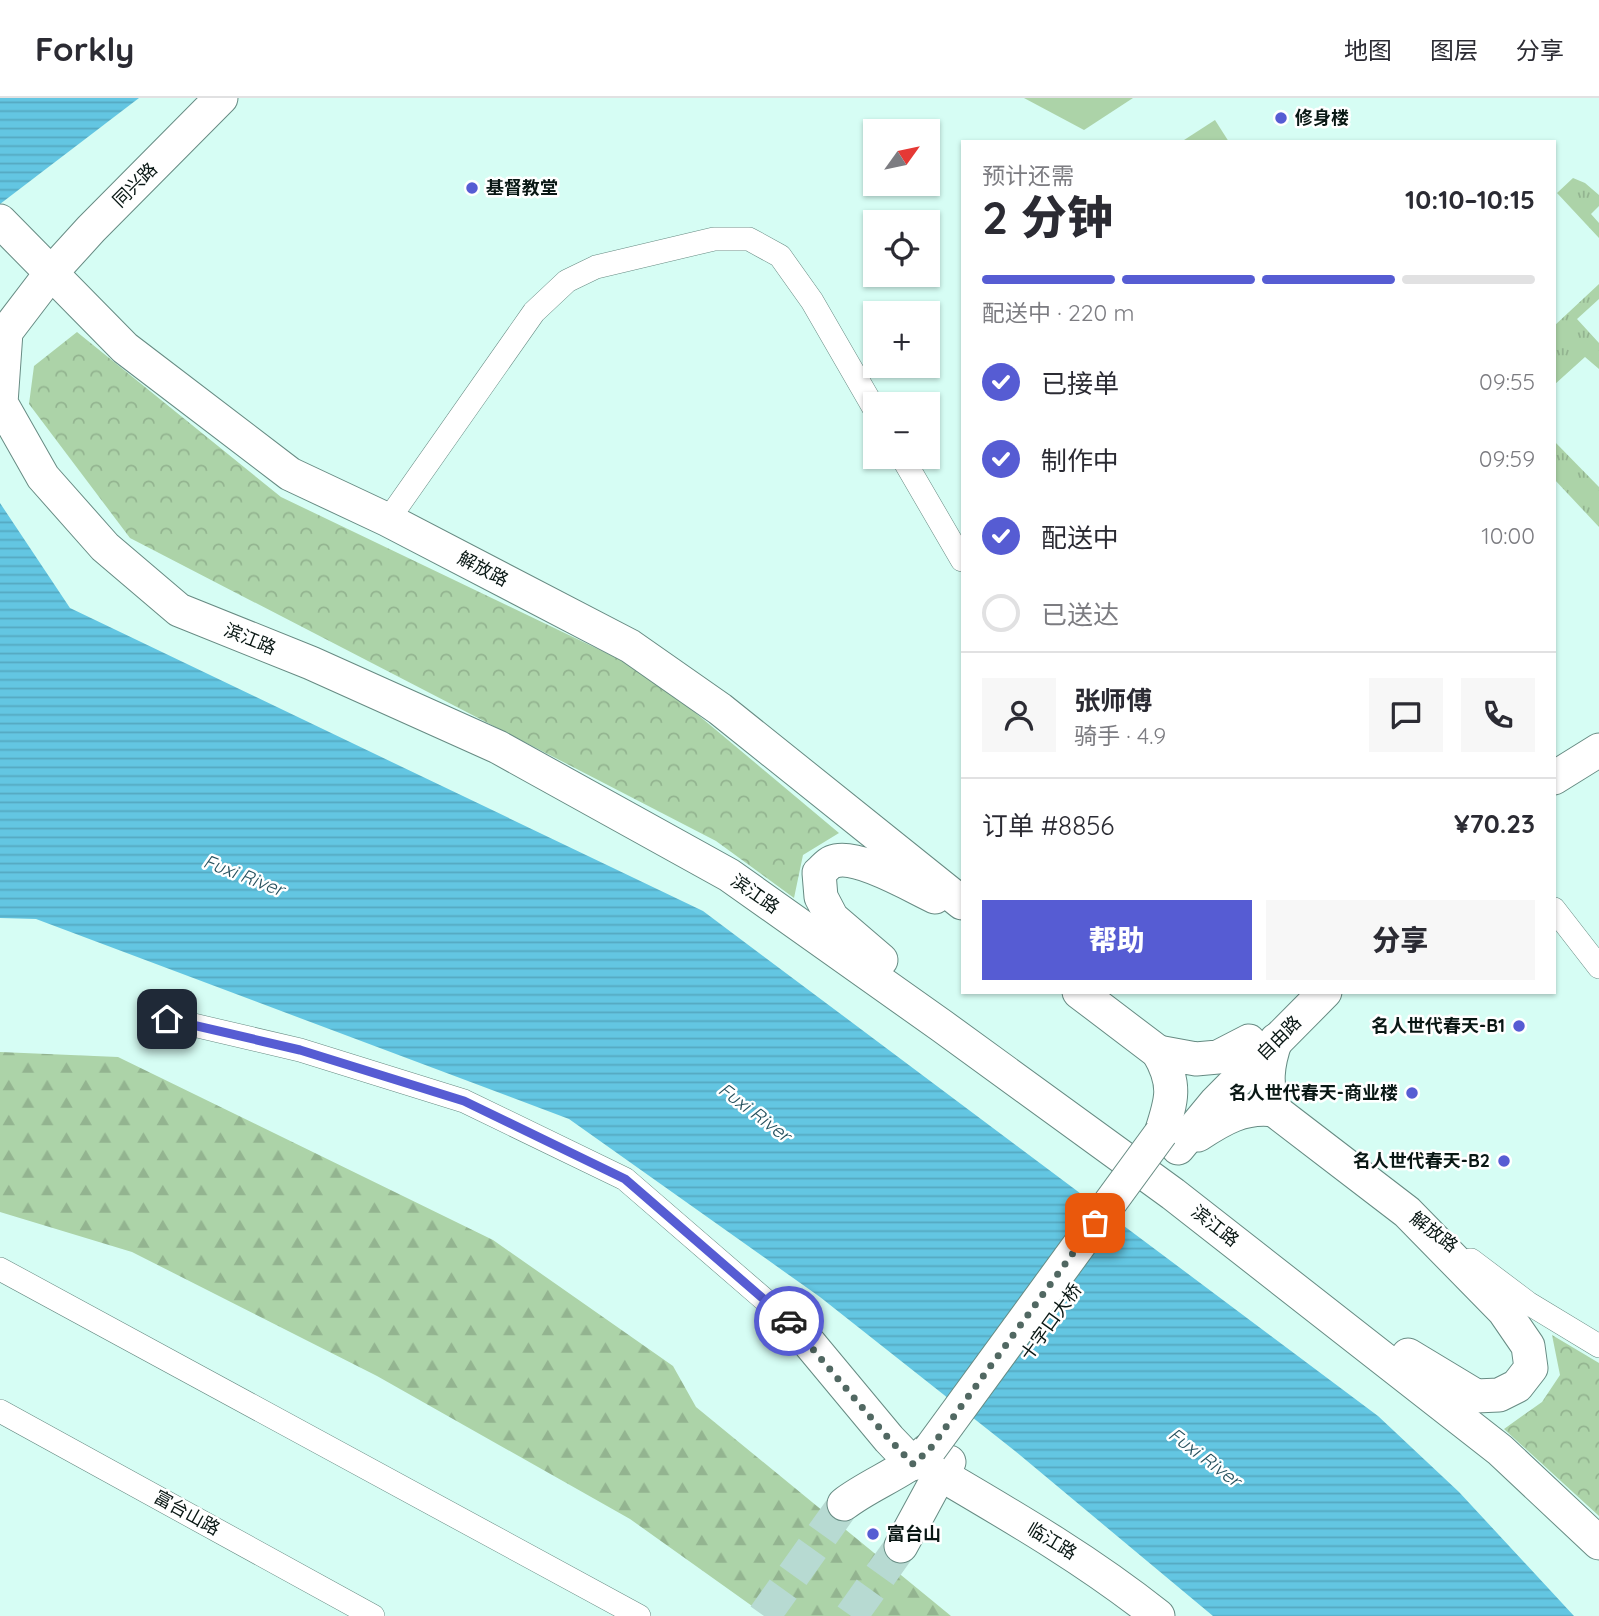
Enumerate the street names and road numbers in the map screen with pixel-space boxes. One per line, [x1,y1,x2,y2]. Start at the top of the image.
street label: 同兴路 [107,157,162,212]
street label: 解放路 [454,546,513,591]
street label: 滨江路 [221,618,280,659]
street label: 滨江路 [727,869,784,918]
street label: 自由路 [1251,1010,1306,1065]
street label: 滨江路 [1187,1200,1244,1251]
street label: 解放路 [1406,1206,1463,1257]
street label: 十字口大桥 [1015,1279,1086,1365]
street label: 富台山路 [150,1485,224,1540]
street label: 临江路 [1023,1517,1081,1564]

